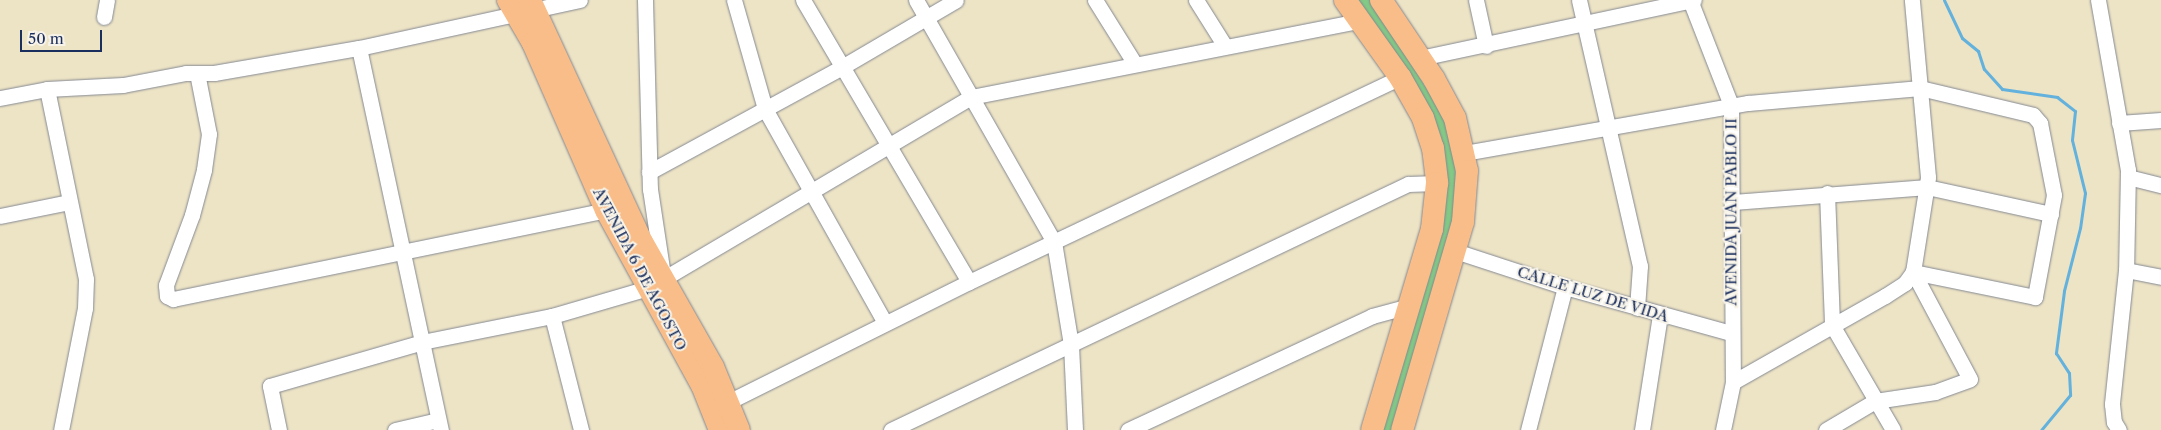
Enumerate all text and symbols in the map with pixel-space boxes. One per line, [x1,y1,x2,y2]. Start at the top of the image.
scale bar [22,20,105,52]
text: 50 m [28,29,64,48]
street label: AVENIDA JUAN PABLO II [1722,118,1740,306]
street label: AVENIDA 6 DE AGOSTO [589,184,691,354]
street label: CALLE LUZ DE VIDA [1515,262,1671,326]

